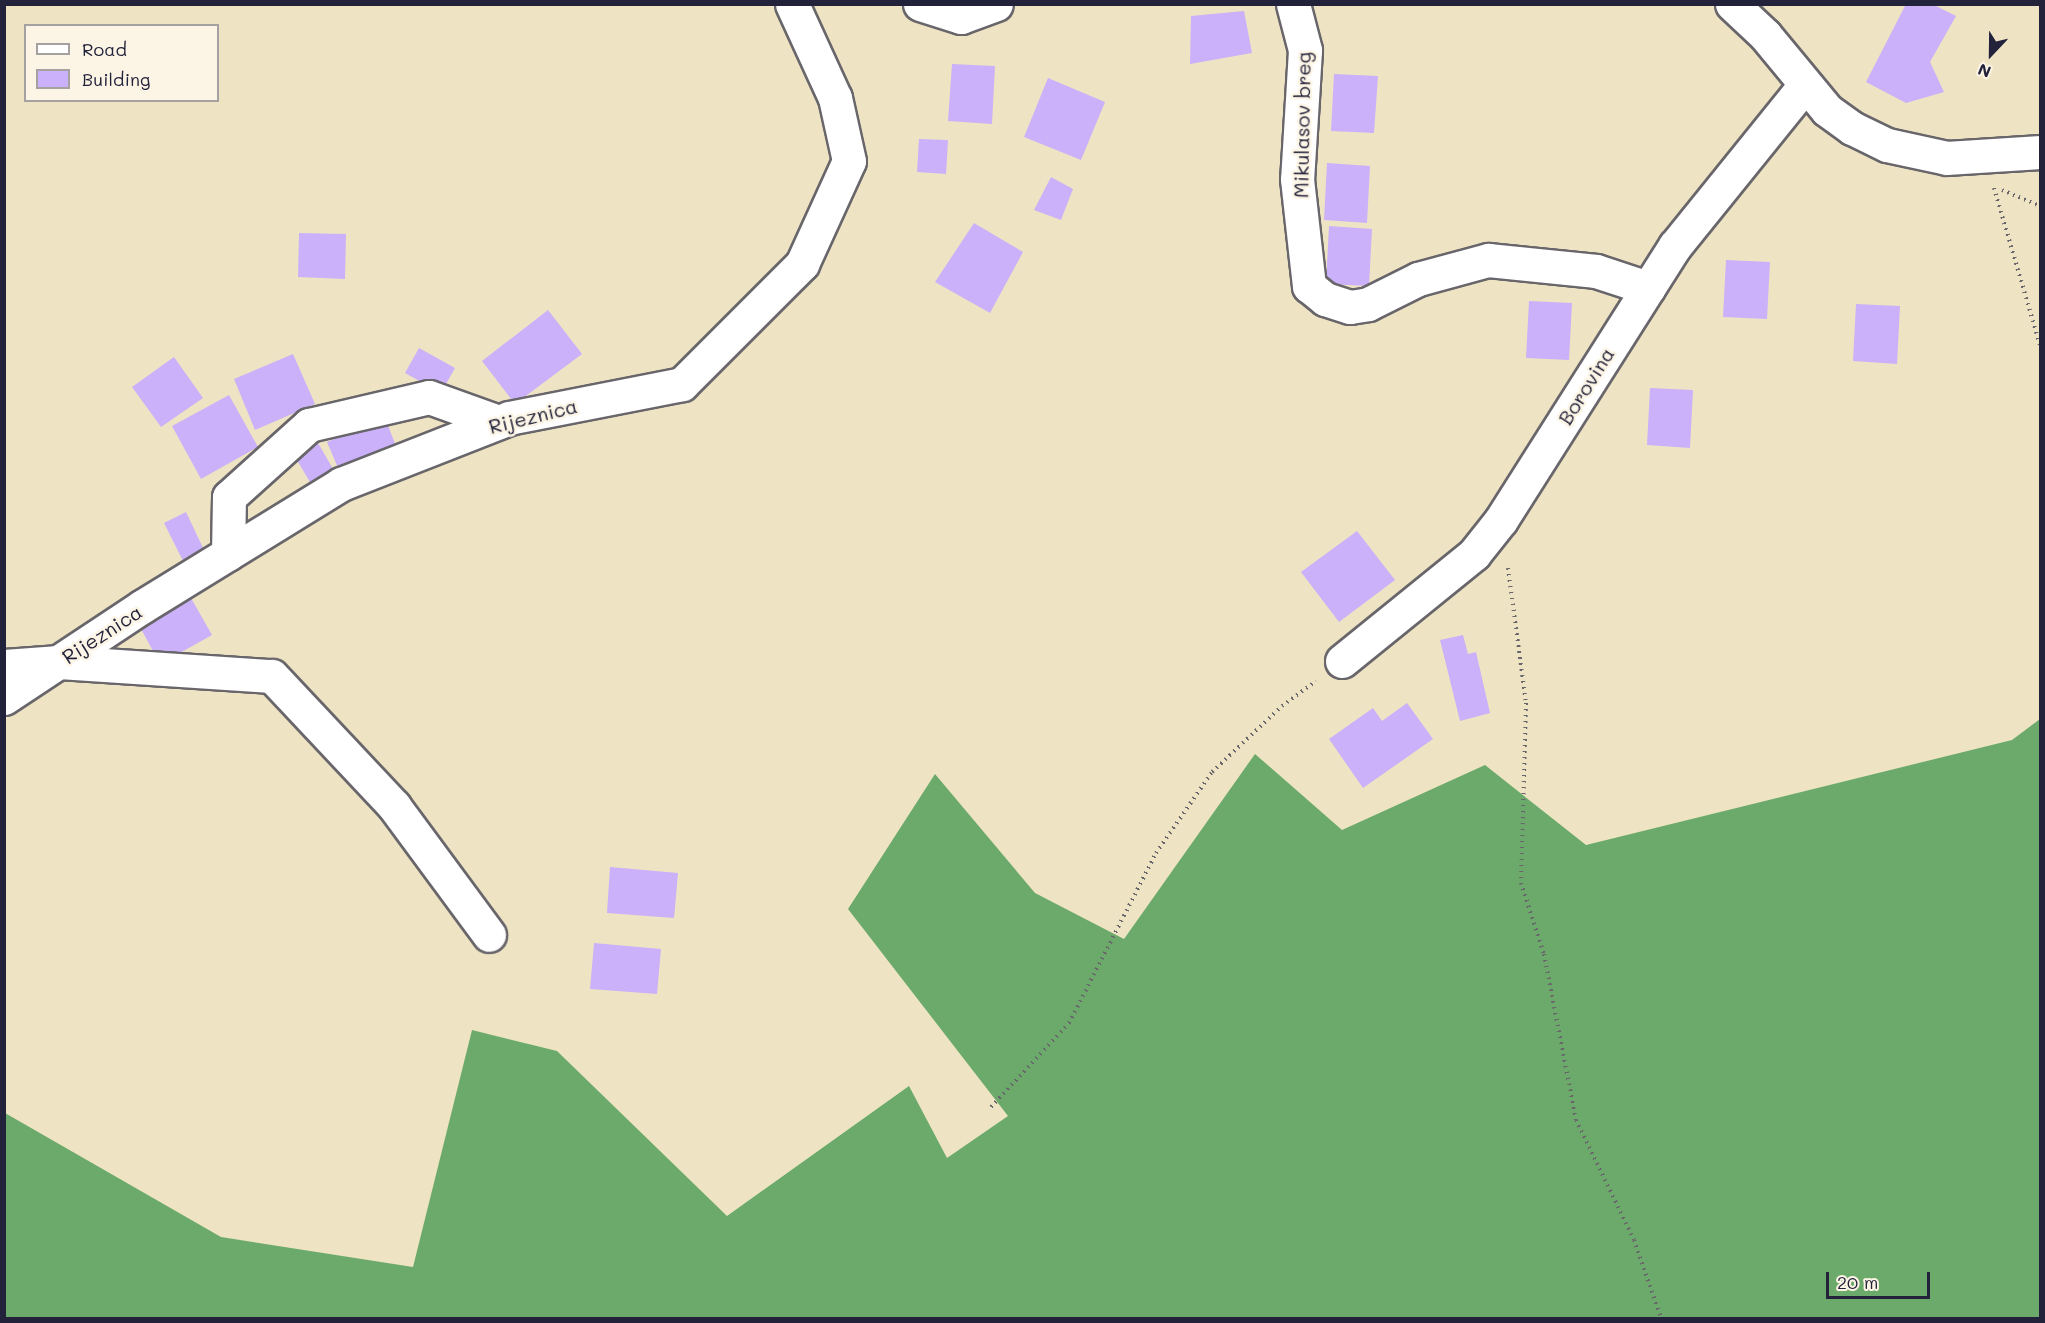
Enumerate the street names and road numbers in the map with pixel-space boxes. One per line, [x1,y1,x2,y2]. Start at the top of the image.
street label: Mikulasov breg [1289,52,1315,198]
street label: Borovina [1553,343,1619,429]
street label: Rijeznica [486,393,580,439]
street label: Rijeznica [57,599,147,669]

